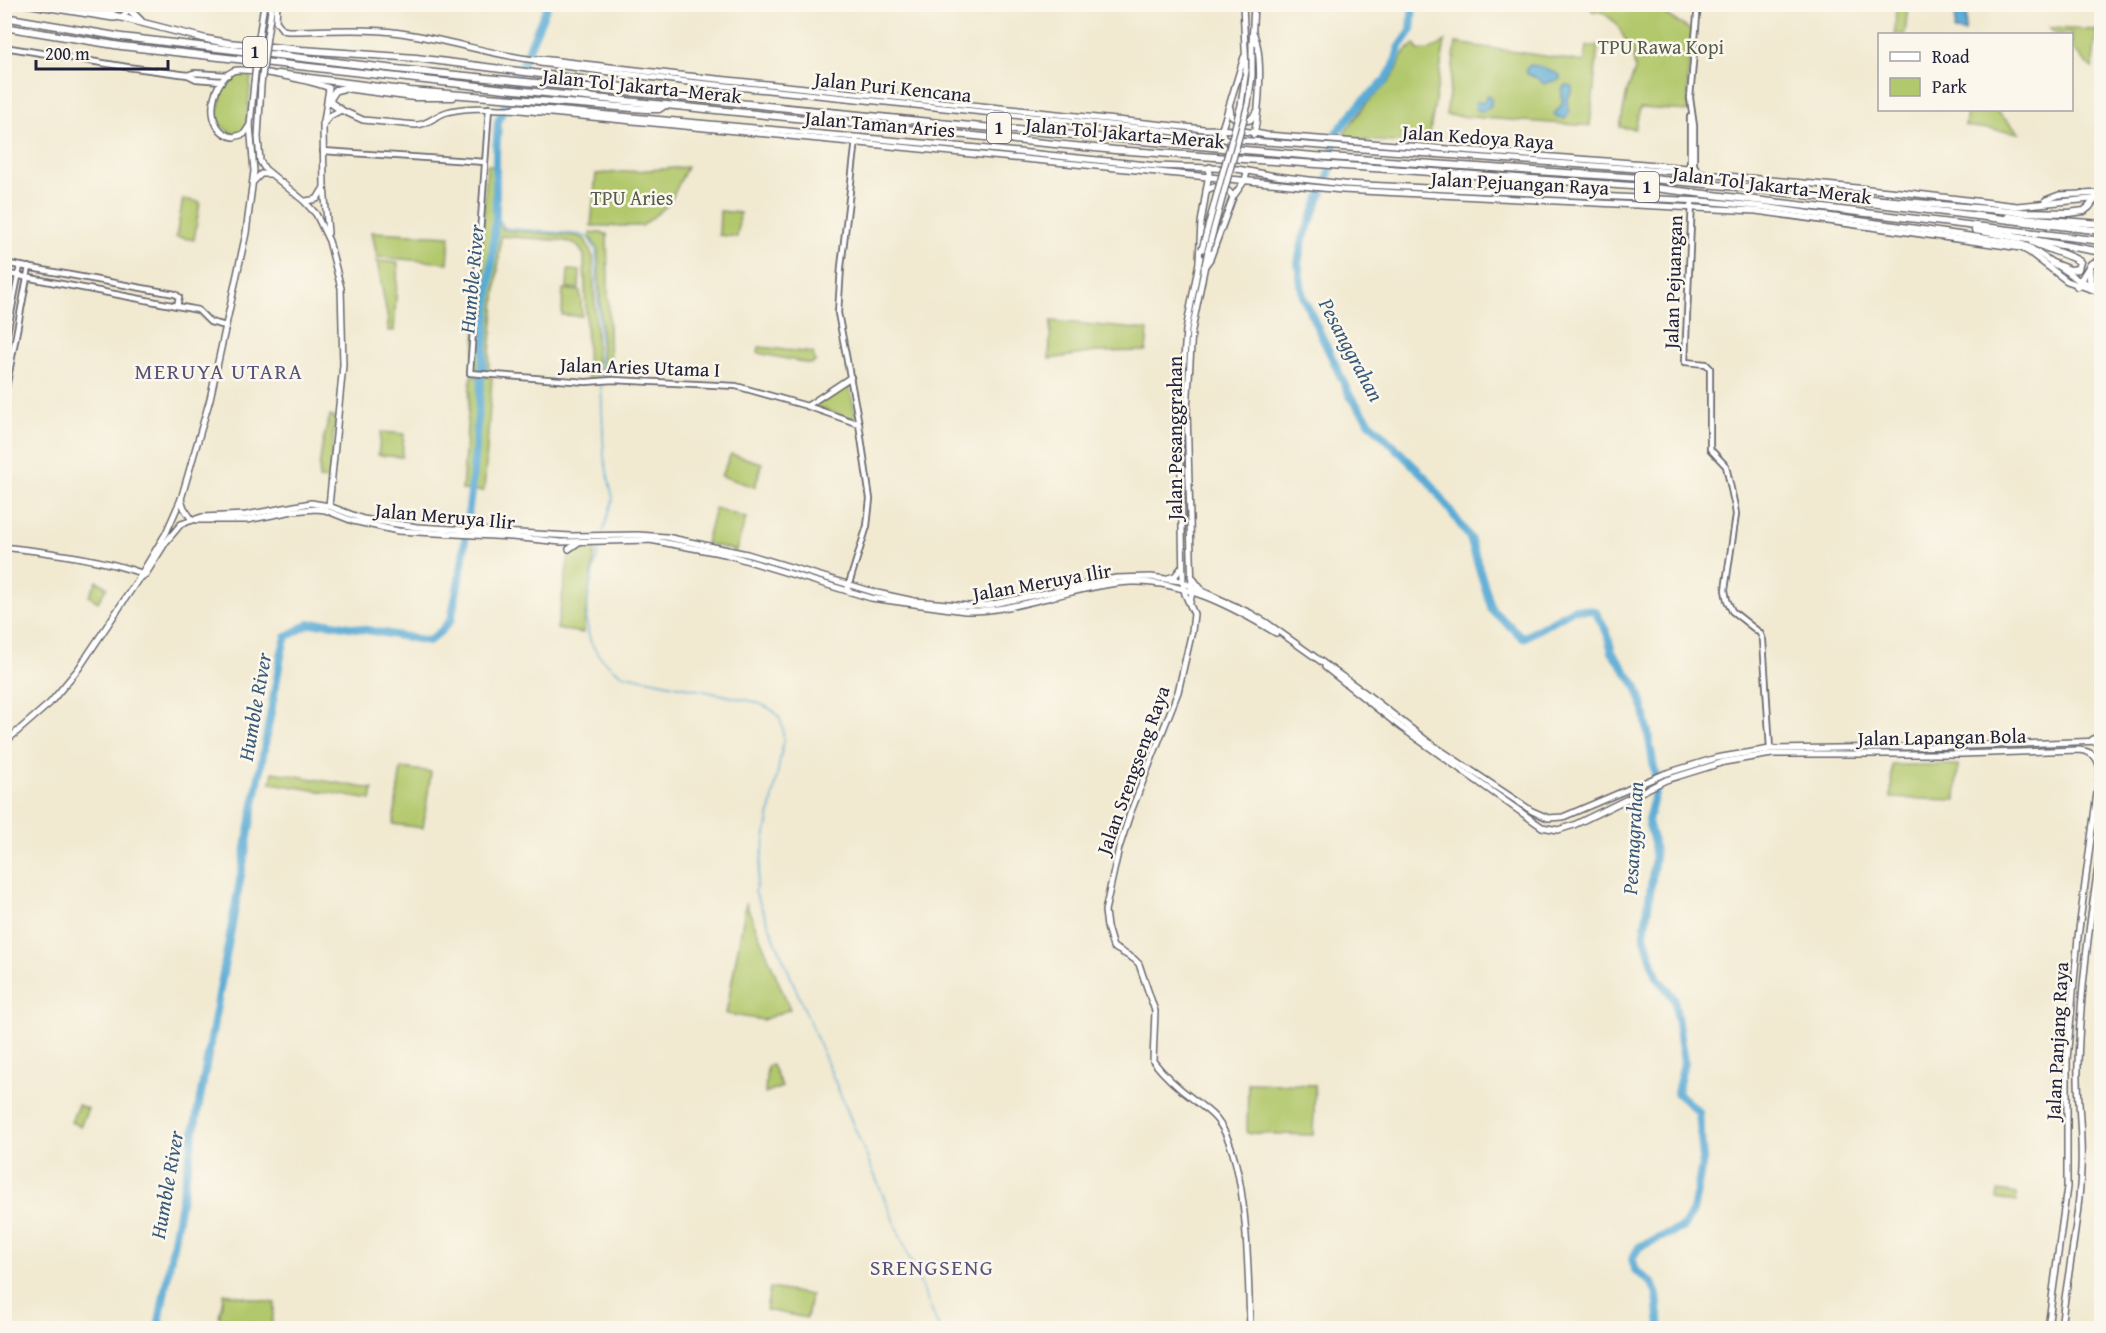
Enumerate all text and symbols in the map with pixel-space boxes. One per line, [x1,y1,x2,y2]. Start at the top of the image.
park label: TPU Rawa Kopi [1598,32,1725,61]
scale bar [36,33,168,71]
legend [1878,33,2073,111]
road number: 1 [243,37,267,67]
text: 200 m [45,40,90,67]
text: Road [1932,43,1970,70]
street label: Jalan Tol Jakarta–Merak [538,60,744,110]
street label: Jalan Puri Kencana [810,64,974,109]
text: Park [1932,73,1968,100]
street label: Jalan Taman Aries [801,102,957,145]
street label: Jalan Tol Jakarta–Merak [1021,109,1227,156]
road number: 1 [987,113,1011,143]
street label: Jalan Kedoya Raya [1398,117,1555,156]
street label: Jalan Tol Jakarta–Merak [1668,158,1874,211]
street label: Jalan Pejuangan Raya [1427,163,1610,202]
road number: 1 [1635,172,1659,202]
park label: TPU Aries [591,183,673,212]
street label: Jalan Pejuangan [1656,214,1689,353]
water label: Humble River [451,222,492,336]
water label: Pesanggrahan [1311,292,1392,407]
street label: Jalan Aries Utama I [556,349,721,384]
district label: MERUYA UTARA [135,355,303,387]
street label: Jalan Pesanggrahan [1160,356,1189,523]
street label: Jalan Meruya Ilir [371,495,516,536]
street label: Jalan Meruya Ilir [967,555,1114,609]
water label: Humble River [230,649,279,764]
street label: Jalan Srengseng Raya [1087,681,1177,861]
street label: Jalan Lapangan Bola [1854,721,2027,753]
water label: Pesanggrahan [1614,780,1651,896]
street label: Jalan Panjang Raya [2038,961,2075,1124]
water label: Humble River [142,1127,191,1242]
district label: SRENGSENG [870,1251,994,1283]

